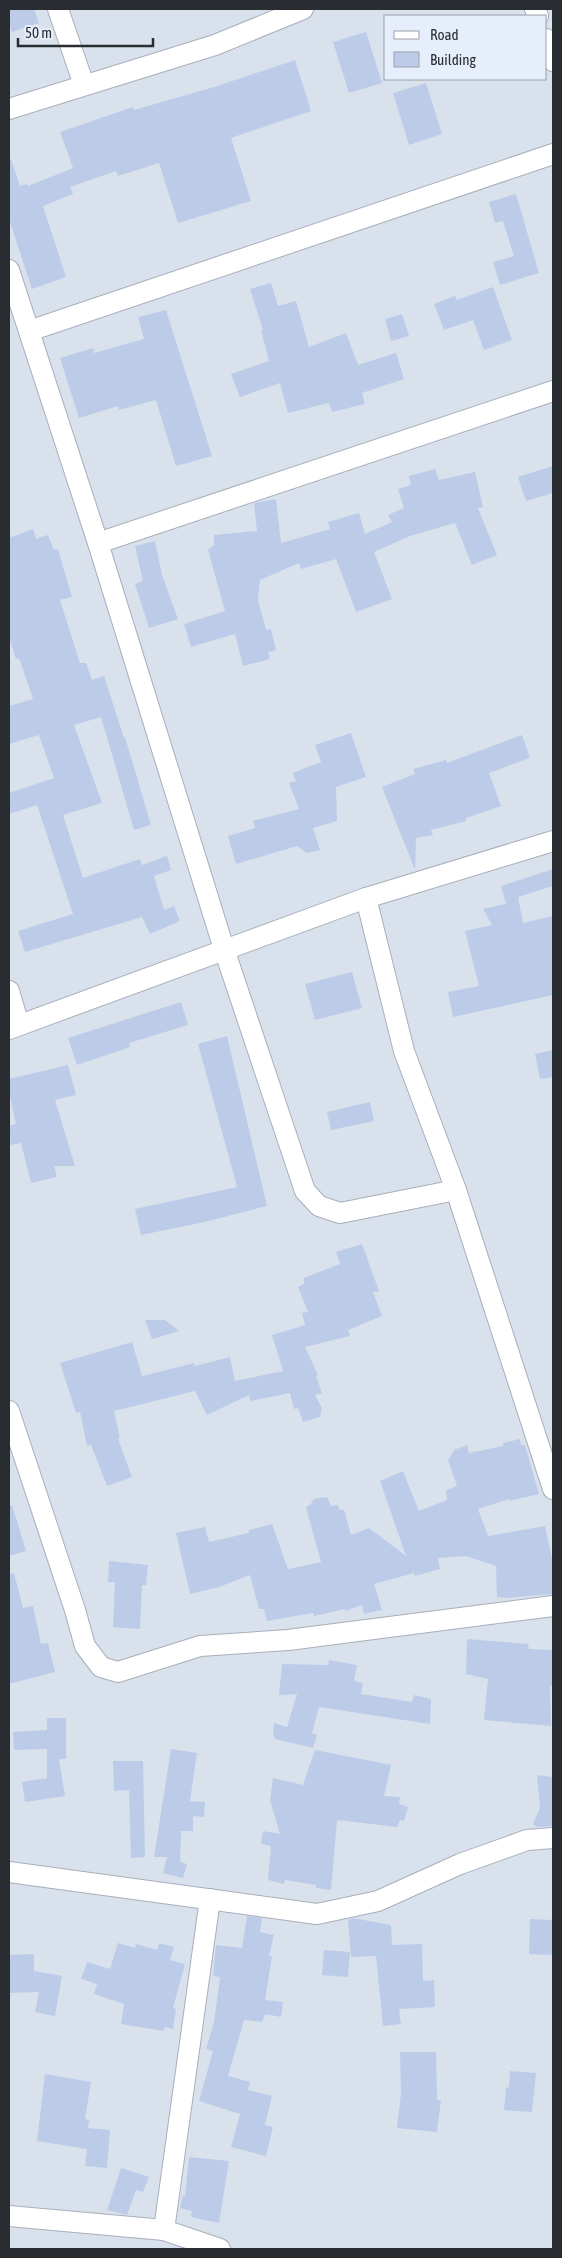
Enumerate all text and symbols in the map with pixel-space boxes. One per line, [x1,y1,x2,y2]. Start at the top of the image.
scale bar [18,15,152,47]
legend [384,15,547,80]
text: 50 m [25,24,52,41]
text: Road [430,26,459,43]
text: Building [430,51,476,68]

